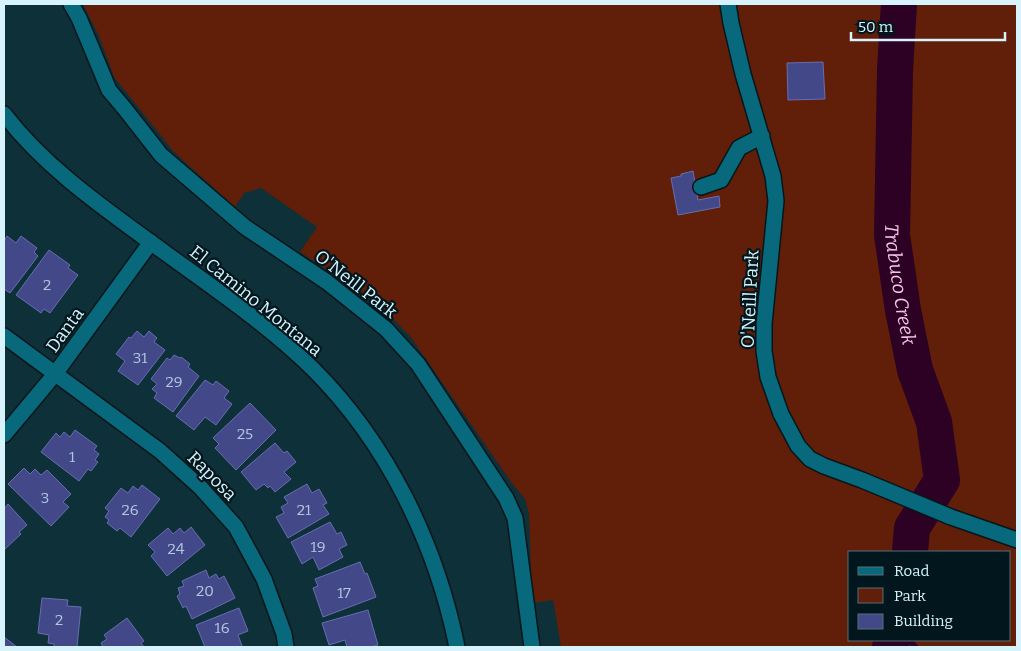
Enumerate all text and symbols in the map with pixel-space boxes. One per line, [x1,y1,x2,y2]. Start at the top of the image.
scale bar [851,10,1005,42]
text: 50 m [858,18,894,36]
water label: Trabuco Creek [880,223,921,347]
street label: El Camino Montana [185,241,327,361]
street label: O'Neill Park [310,245,402,323]
street label: O'Neill Park [736,249,764,349]
house number: 2 [43,276,51,294]
street label: Danta [41,303,89,357]
house number: 31 [133,349,147,367]
house number: 29 [166,373,182,391]
house number: 25 [237,425,253,443]
street label: Raposa [183,447,241,505]
house number: 1 [69,448,75,466]
house number: 3 [41,489,49,507]
house number: 26 [122,501,139,519]
house number: 21 [297,501,311,519]
house number: 19 [311,538,325,556]
house number: 24 [168,540,185,558]
legend [848,551,1011,641]
text: Road [894,562,929,580]
house number: 20 [196,582,214,600]
house number: 17 [337,584,351,602]
text: Park [894,587,926,605]
house number: 2 [55,611,63,629]
text: Building [894,612,953,630]
house number: 16 [215,619,230,637]

